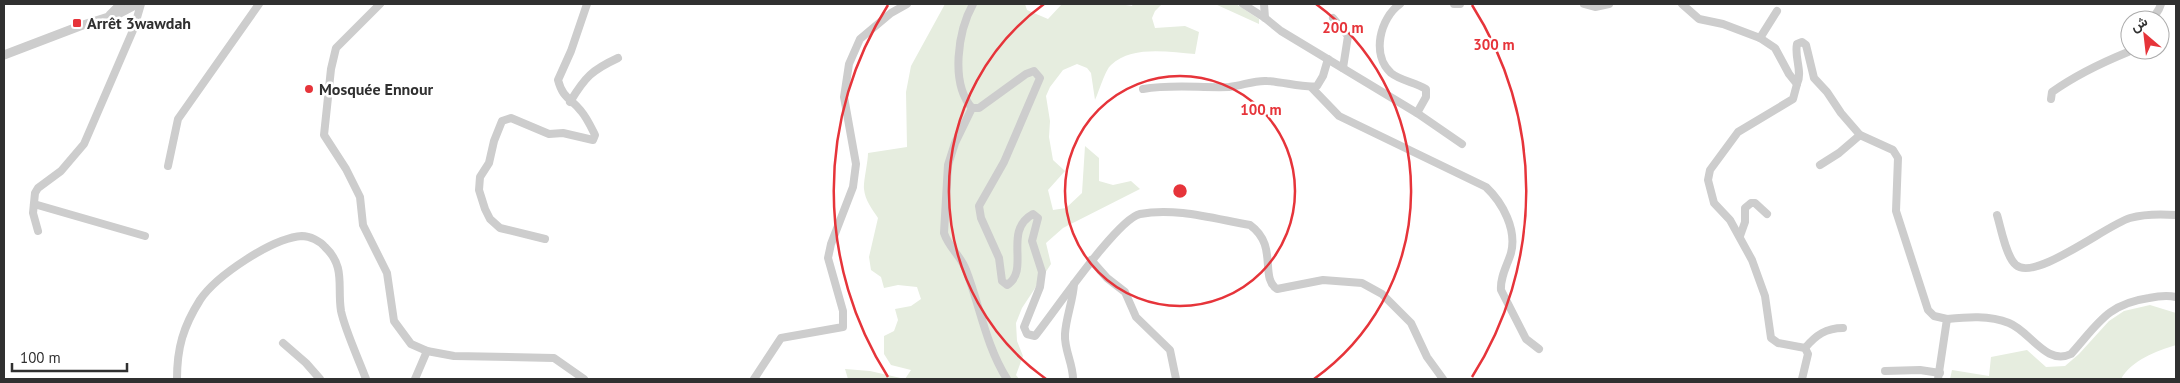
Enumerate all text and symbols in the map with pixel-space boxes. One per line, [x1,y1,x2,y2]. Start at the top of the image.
north arrow [2120,10,2170,60]
text: ش [2127,12,2151,35]
place label: Arrêt 3wawdah [87,13,191,33]
marker: Arrêt 3wawdah [71,17,83,29]
text: 200 m [1322,18,1364,37]
text: 300 m [1473,35,1515,54]
place label: Mosquée Ennour [319,79,434,99]
marker: Mosquée Ennour [303,83,315,95]
text: 100 m [1240,100,1282,119]
centre of rings [1171,182,1189,200]
scale bar [12,340,128,372]
text: 100 m [20,348,61,367]

